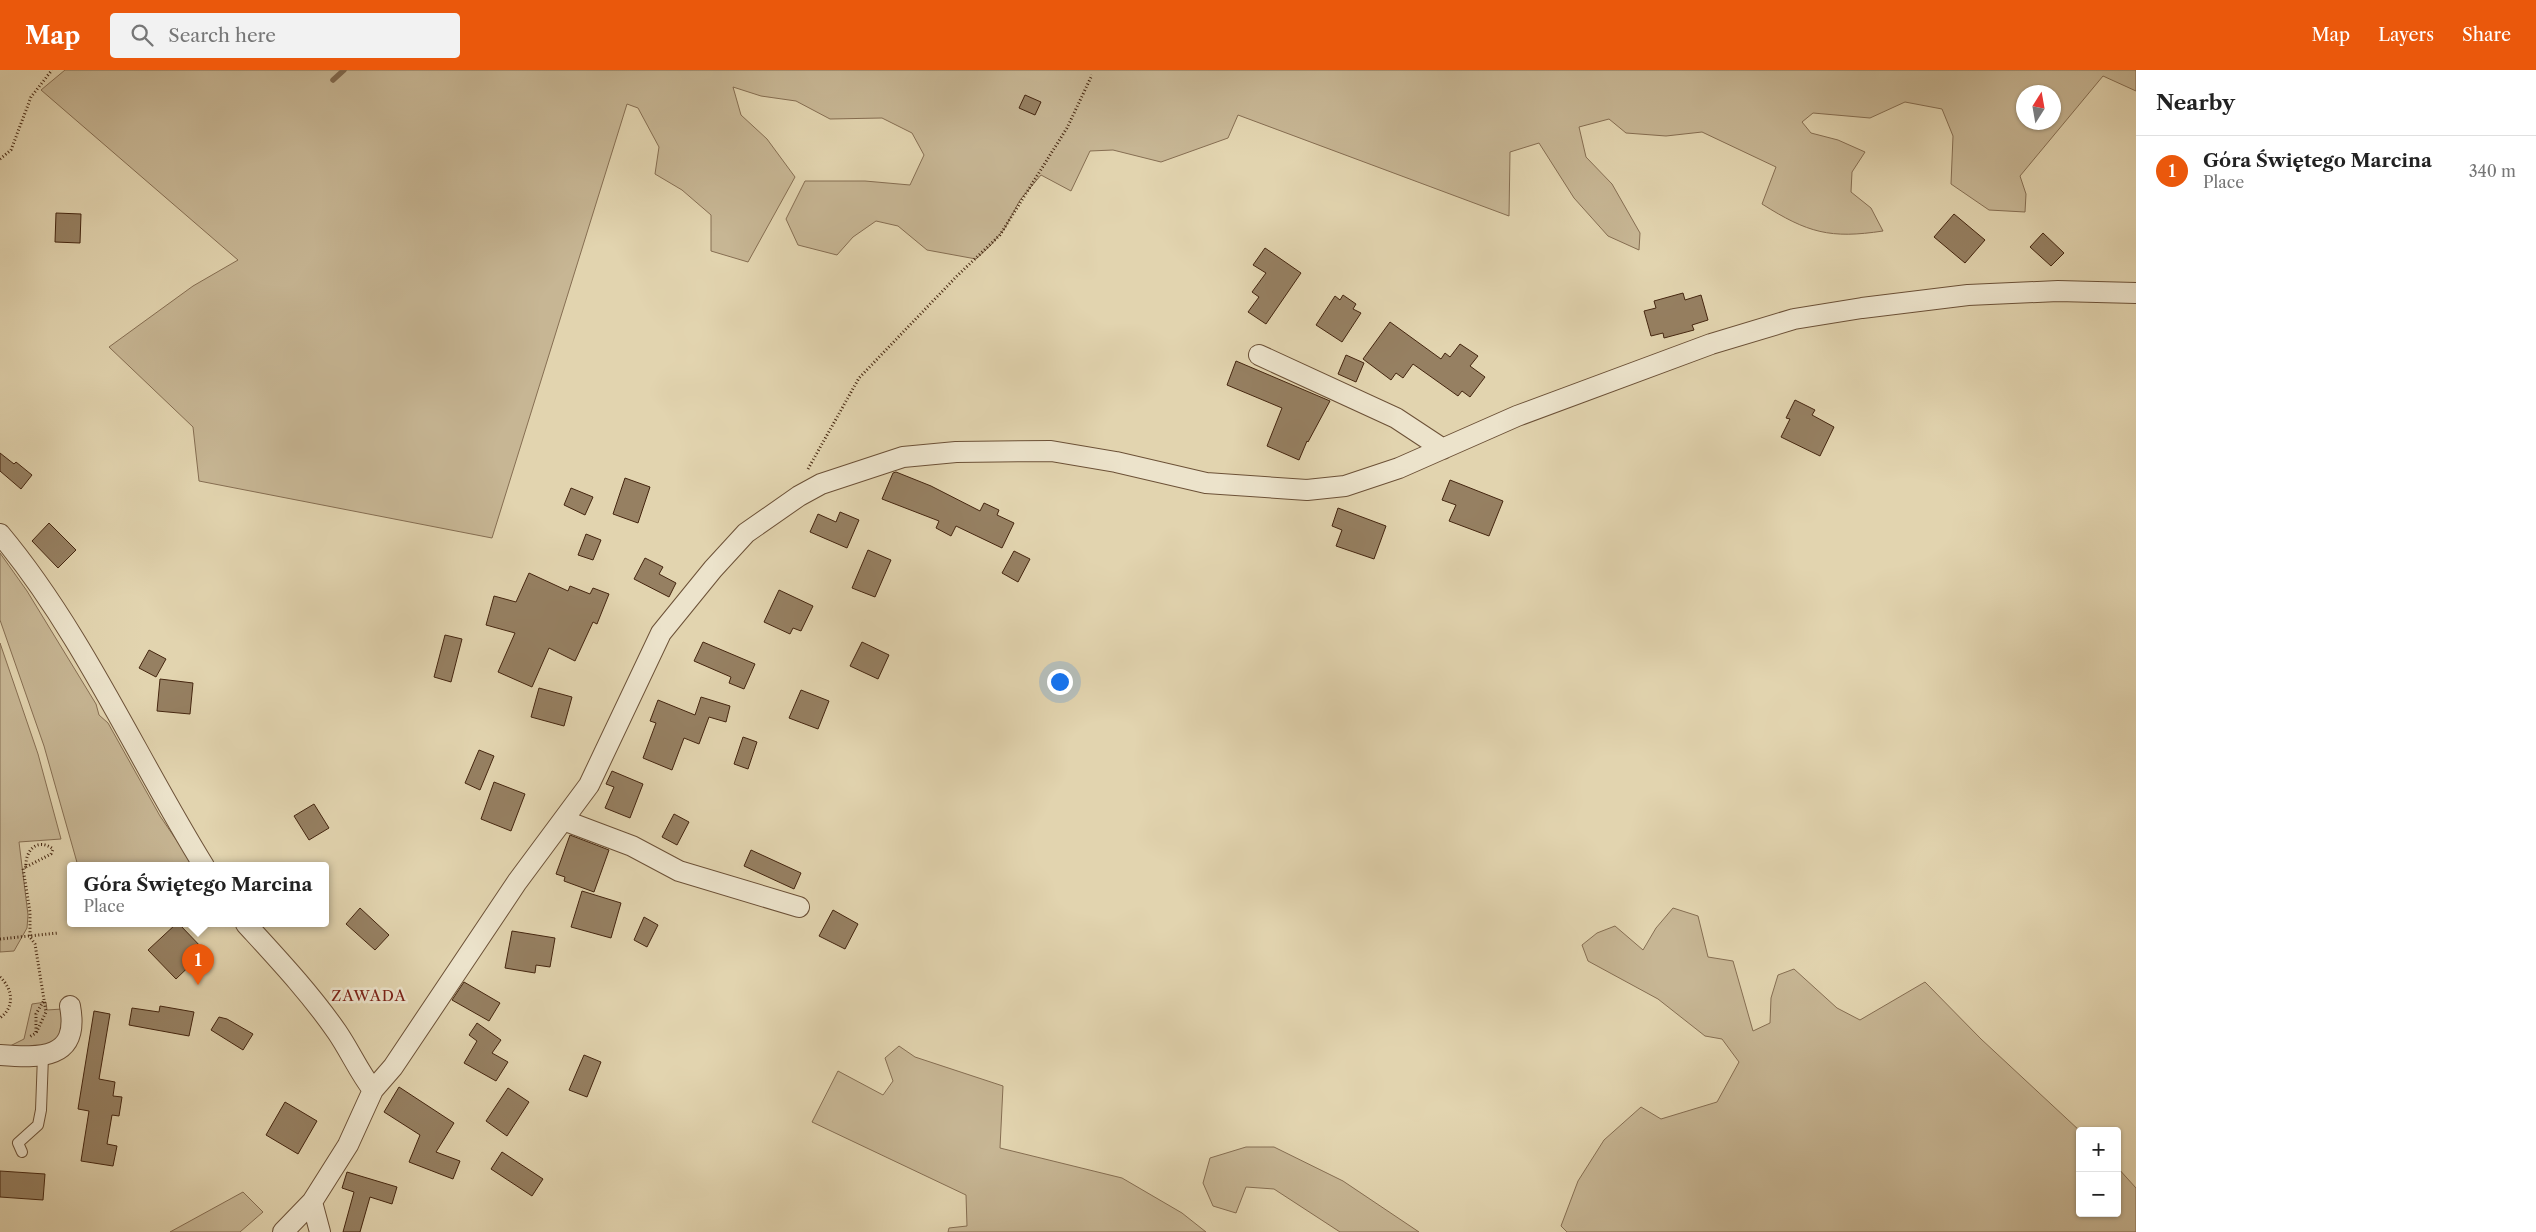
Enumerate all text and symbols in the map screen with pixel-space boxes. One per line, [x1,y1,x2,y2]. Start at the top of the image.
search box [110,13,460,58]
text: Map [25,21,80,50]
icon: search [128,21,156,49]
text: Search here [168,24,276,47]
text: Map [2312,24,2350,46]
text: Layers [2378,24,2434,46]
text: Share [2462,24,2511,46]
north arrow [2016,85,2061,130]
text: Nearby [2156,90,2235,115]
text: Góra Świętego Marcina [2203,149,2432,172]
text: 1 [2168,161,2176,181]
text: 340 m [2469,161,2516,181]
text: Place [2203,172,2244,192]
your location [1047,669,1073,695]
popup [67,862,329,927]
text: Góra Świętego Marcina [84,873,312,896]
text: Place [84,896,125,916]
pin: 1 [182,944,214,985]
district label: ZAWADA [331,986,407,1005]
map controls [2076,1127,2121,1217]
button: + [2076,1127,2121,1172]
button: − [2076,1172,2121,1217]

